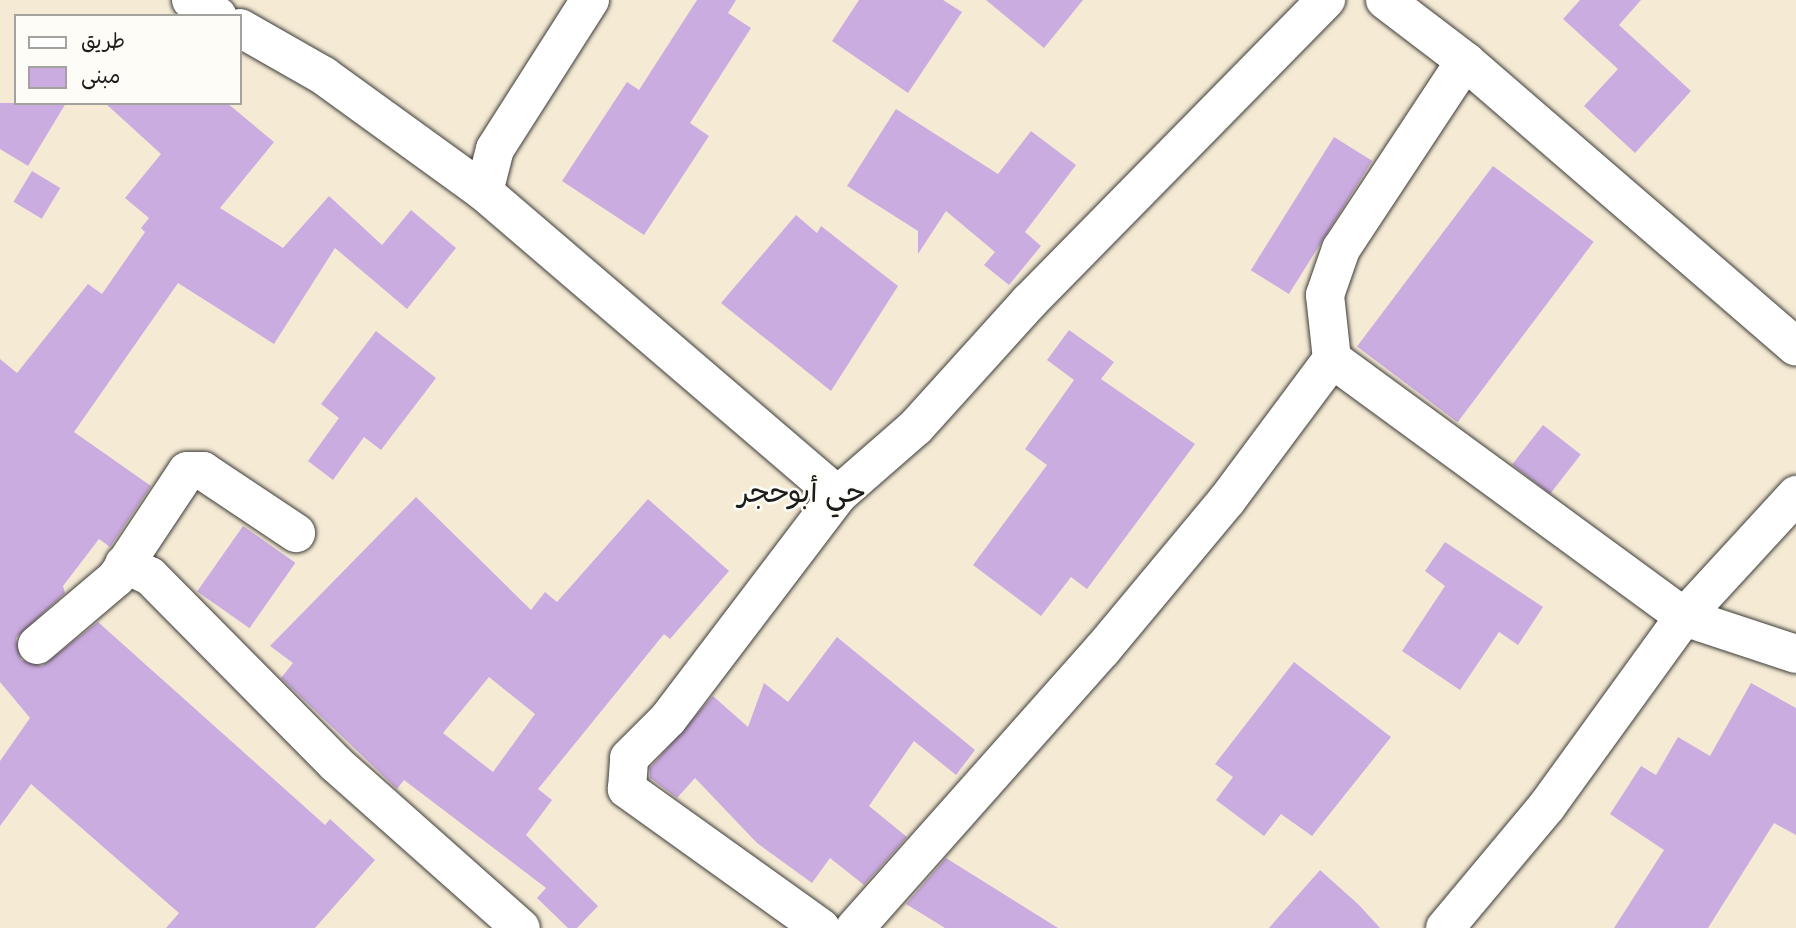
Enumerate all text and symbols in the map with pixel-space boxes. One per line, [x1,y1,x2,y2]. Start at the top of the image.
legend [14,14,242,105]
text: طريق [81,28,125,54]
text: مبنى [81,63,120,89]
district label: حي أبوحجر [738,474,866,510]

